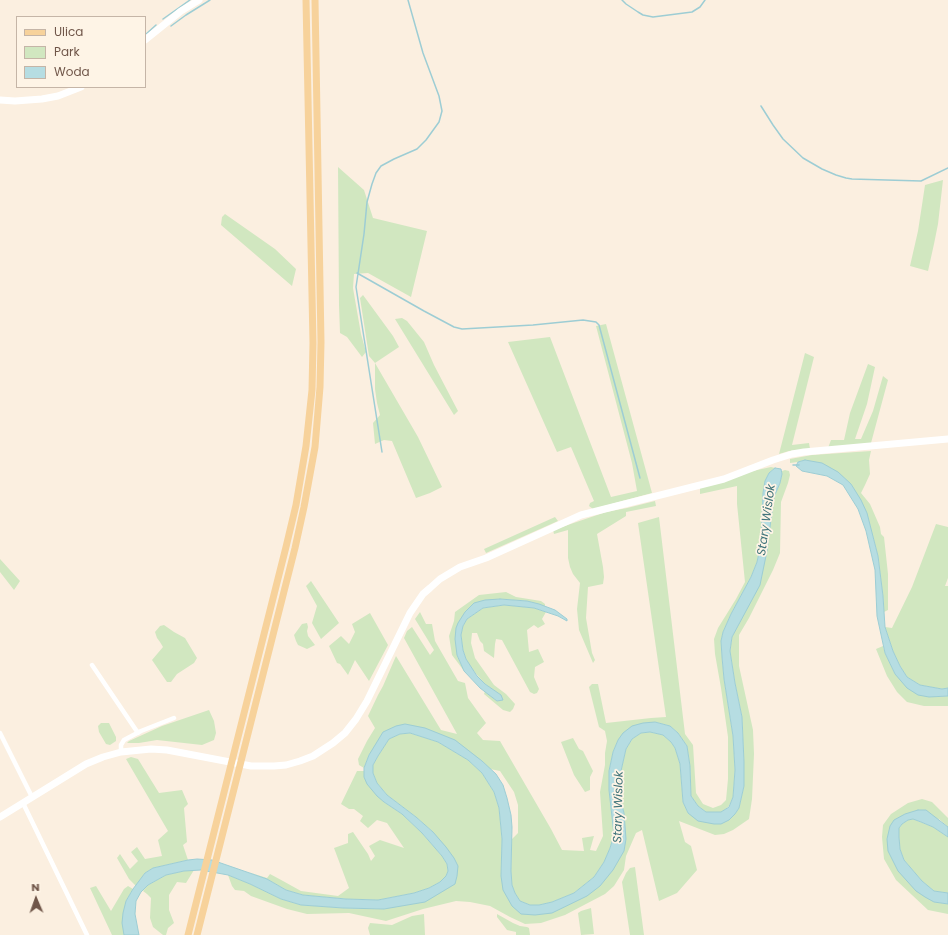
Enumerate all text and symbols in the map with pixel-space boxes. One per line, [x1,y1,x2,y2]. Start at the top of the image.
legend [16,16,146,88]
text: Ulica [54,23,83,40]
text: Park [54,43,80,60]
text: Woda [54,63,90,80]
water label: Stary Wislok [755,483,779,557]
water label: Stary Wislok [611,771,627,843]
north arrow [16,879,56,919]
text: N [31,879,40,895]

